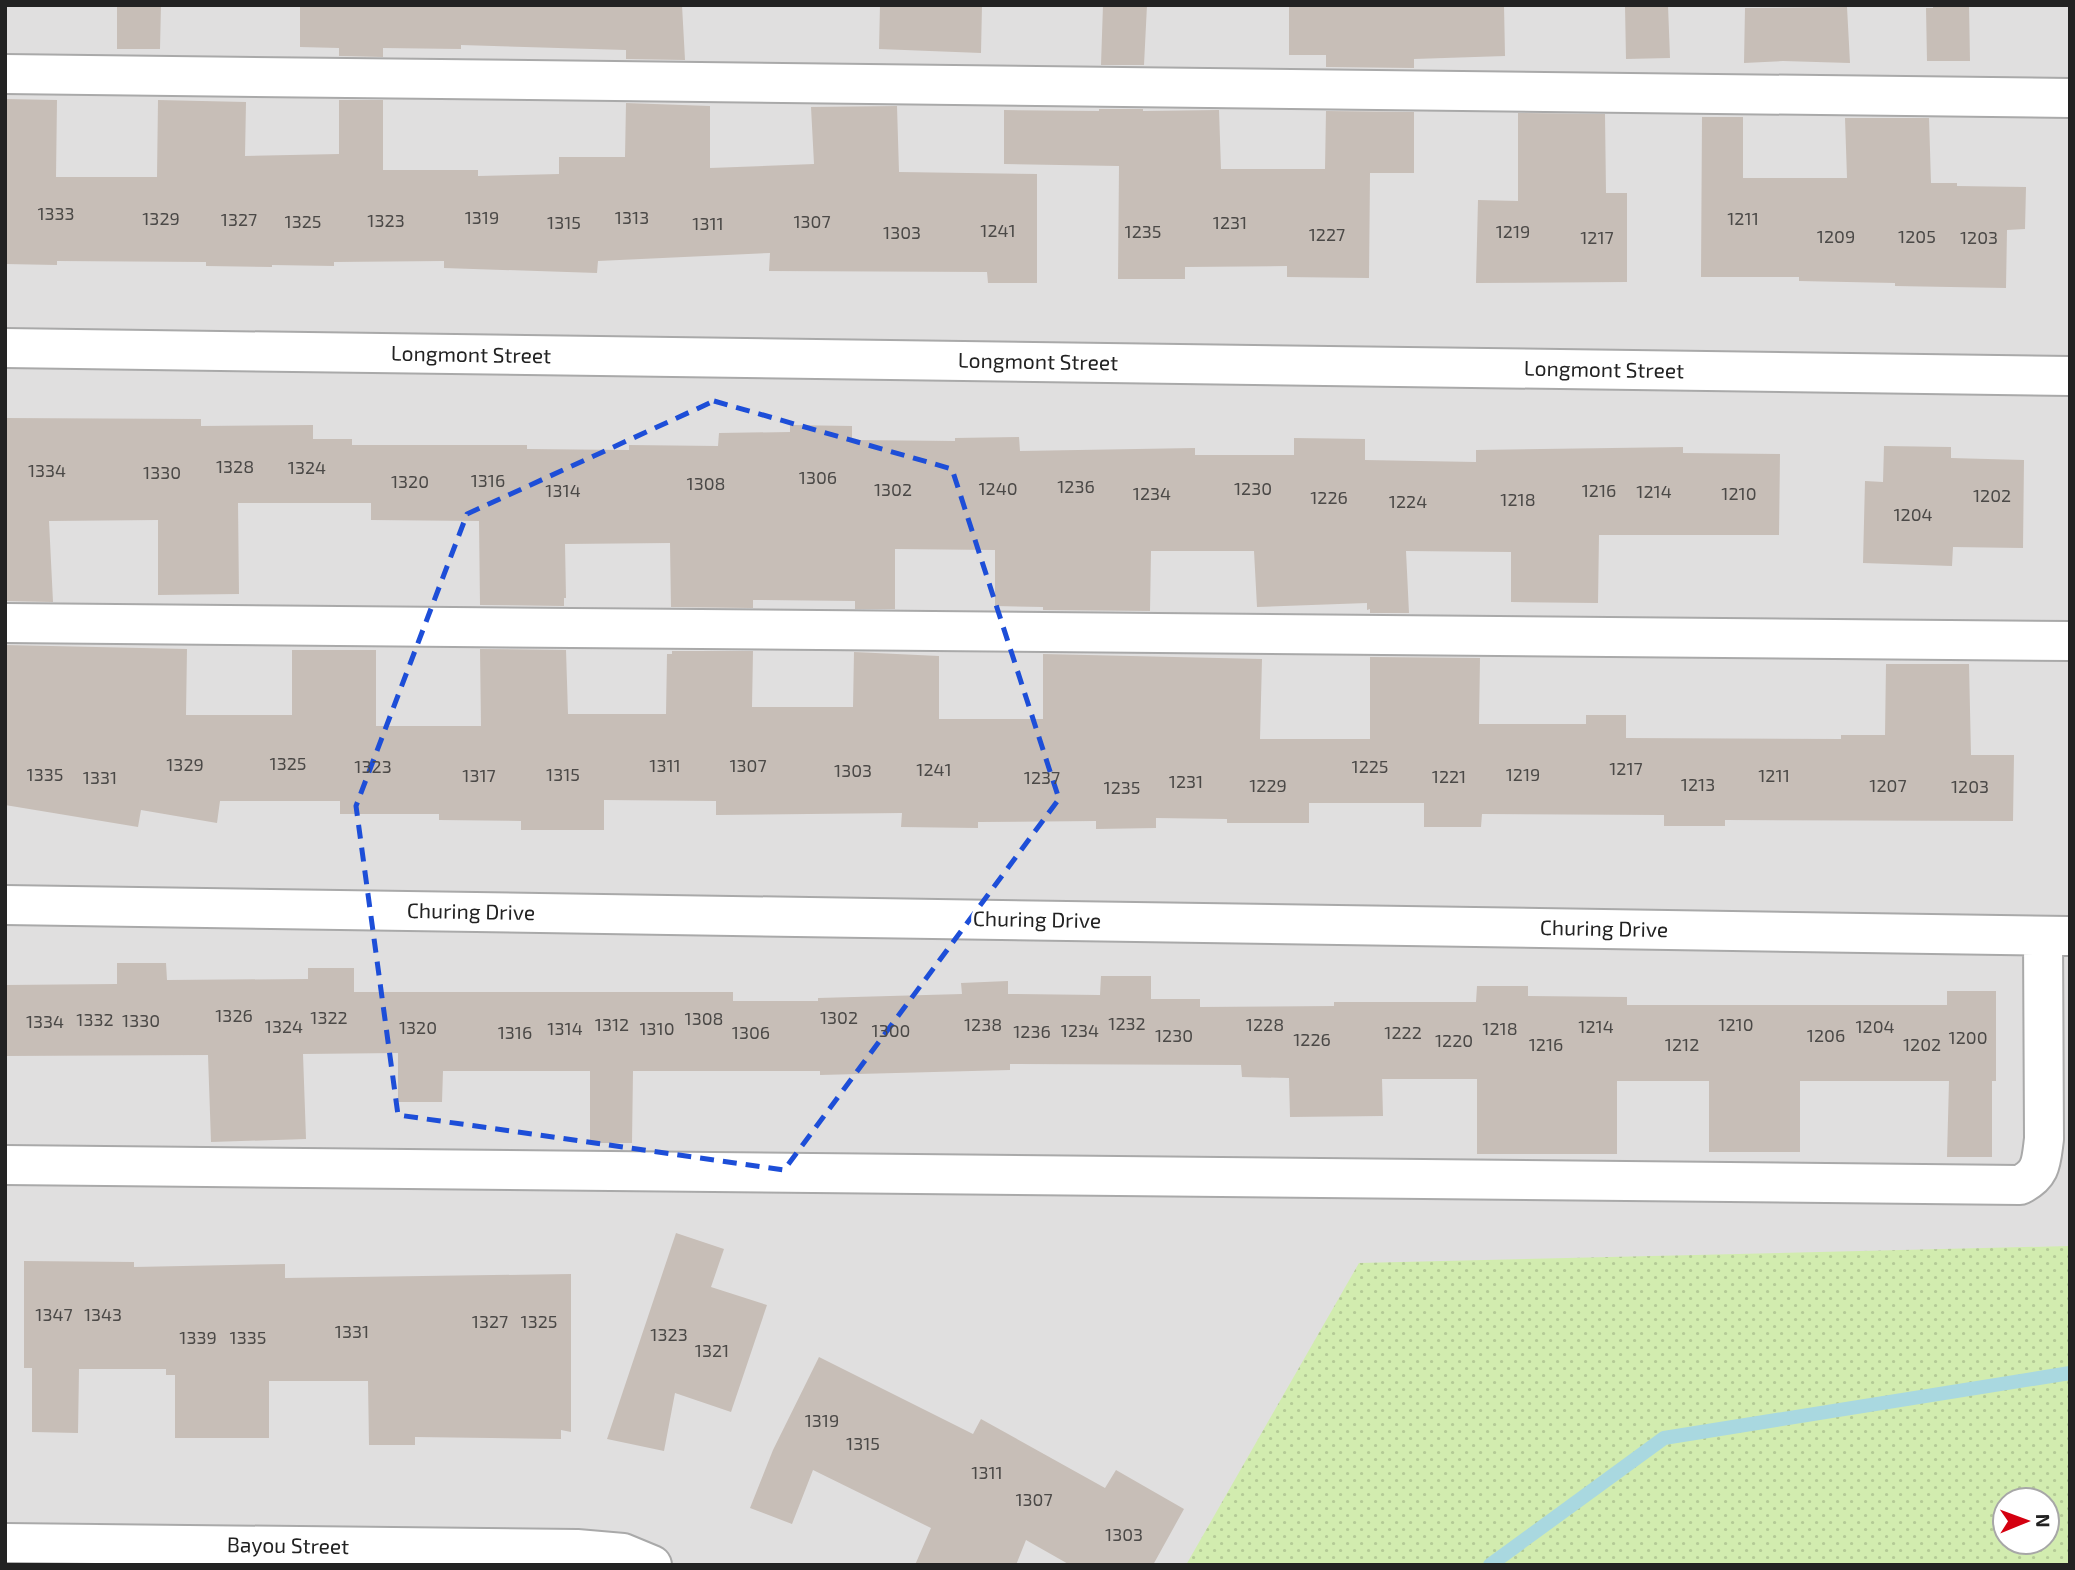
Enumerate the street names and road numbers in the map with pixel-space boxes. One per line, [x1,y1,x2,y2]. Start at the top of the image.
street label: Longmont Street [391,340,551,367]
street label: Longmont Street [958,347,1118,374]
street label: Longmont Street [1524,355,1684,382]
street label: Churing Drive [407,897,535,924]
street label: Churing Drive [973,905,1101,932]
street label: Churing Drive [1540,914,1668,941]
street label: Bayou Street [227,1531,349,1558]

